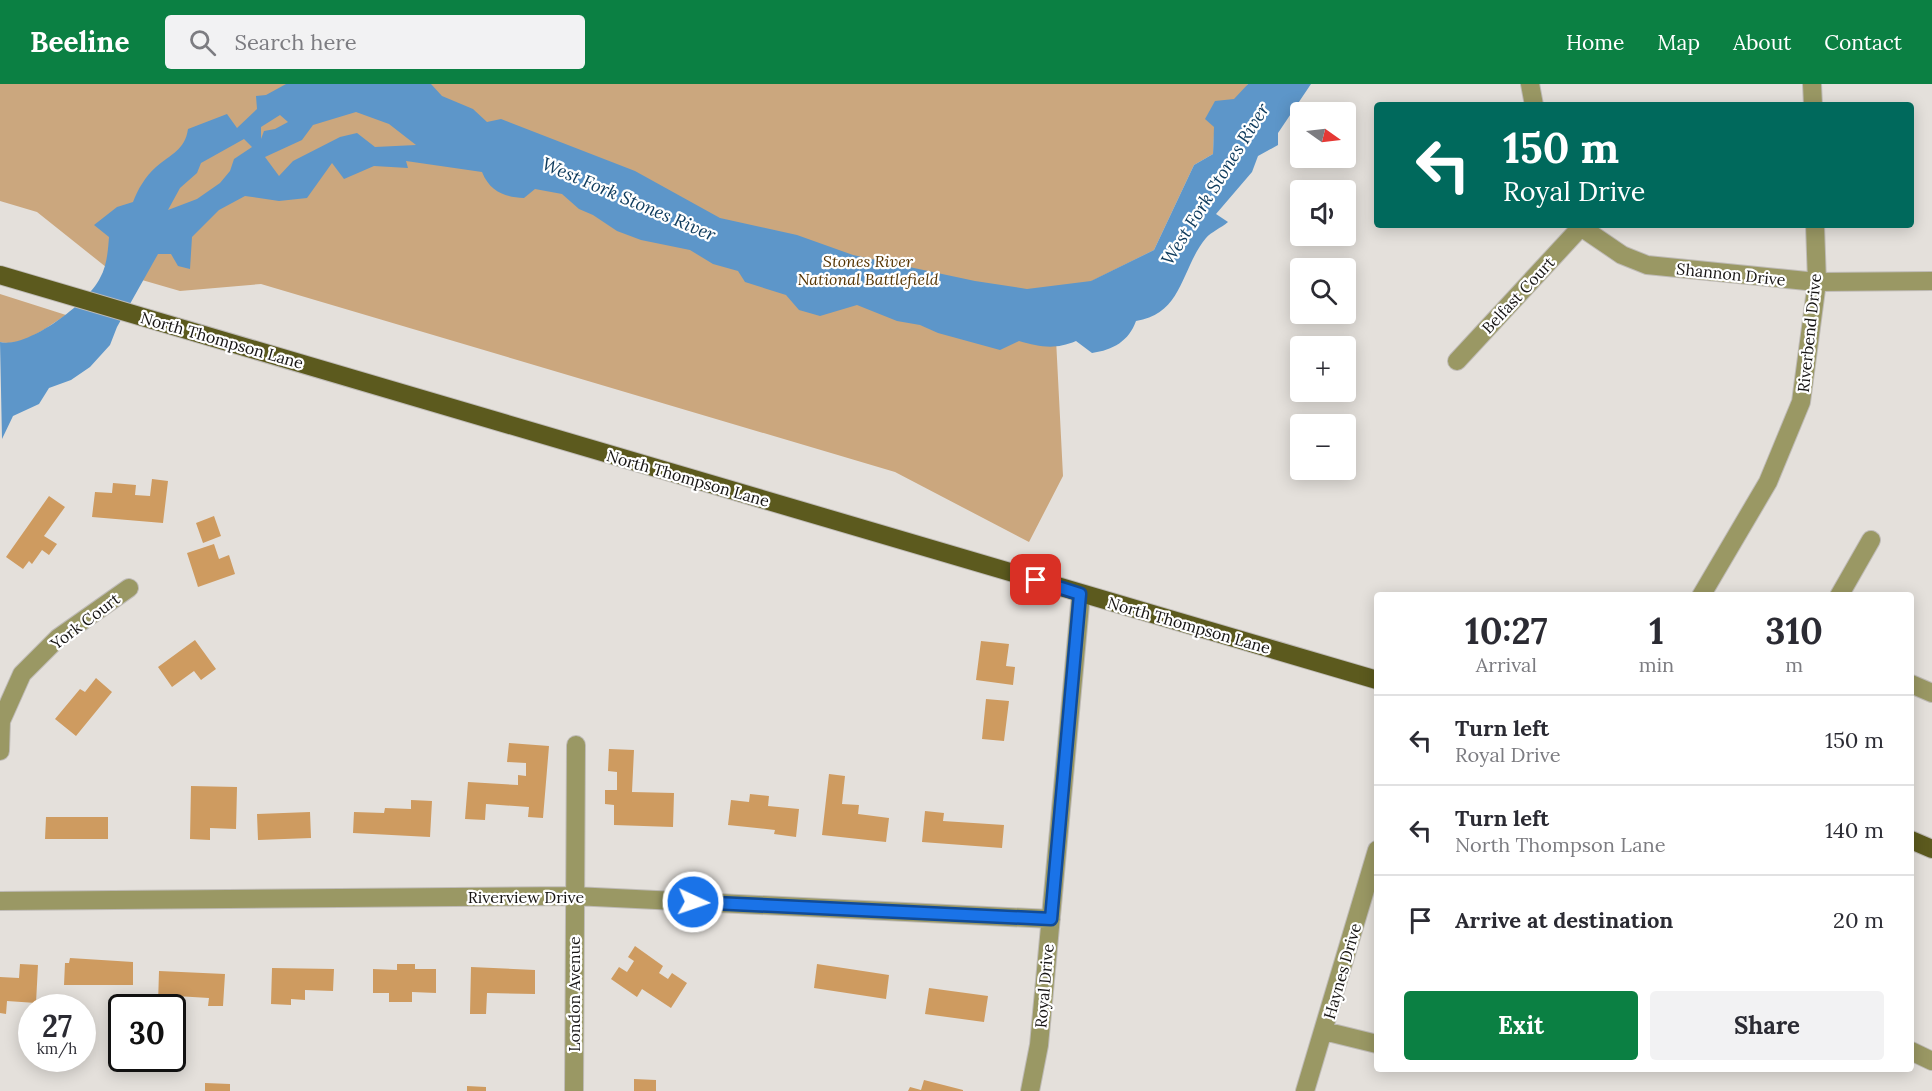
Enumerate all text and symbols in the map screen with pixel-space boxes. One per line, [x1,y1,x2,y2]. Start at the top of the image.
search box [165,15,585,69]
text: Beeline [30,24,129,60]
icon: search [186,26,219,59]
text: Search here [234,28,357,56]
text: Home [1566,29,1624,56]
text: Map [1657,29,1700,56]
text: About [1733,29,1791,56]
text: Contact [1824,29,1902,56]
water label: West Fork Stones River [1156,98,1275,269]
north arrow [1290,102,1356,168]
map controls [1290,102,1356,480]
text: 150 m [1503,121,1619,175]
icon: left [1404,126,1482,204]
water label: West Fork Stones River [539,152,720,246]
text: Royal Drive [1503,174,1646,208]
button: sound [1290,180,1356,246]
park label: Stones River National Battlefield [797,251,939,289]
street label: Belfast Court [1477,252,1559,338]
button: search [1290,258,1356,324]
street label: Shannon Drive [1675,258,1787,290]
street label: Riverbend Drive [1793,272,1825,394]
street label: North Thompson Lane [138,307,306,373]
button: + [1290,336,1356,402]
button: − [1290,414,1356,480]
street label: North Thompson Lane [604,445,772,511]
pin [1010,554,1061,605]
icon: arrive [1019,563,1052,596]
street label: York Court [46,588,124,654]
street label: North Thompson Lane [1105,592,1273,658]
text: 10:27 [1465,608,1548,654]
text: 1 [1649,608,1664,654]
text: 310 [1765,608,1823,654]
text: Arrival [1476,652,1537,677]
text: min [1639,652,1674,677]
text: m [1785,652,1803,677]
text: Turn left [1455,714,1549,742]
icon: left [1404,724,1437,757]
text: 150 m [1825,726,1884,754]
text: Royal Drive [1455,742,1561,767]
text: Turn left [1455,804,1549,832]
icon: left [1404,814,1437,847]
text: 140 m [1825,816,1884,844]
text: North Thompson Lane [1455,832,1665,857]
position arrow [661,870,725,934]
street label: Riverview Drive [468,887,585,907]
icon: arrive [1404,904,1437,937]
text: Arrive at destination [1455,906,1673,934]
text: 20 m [1833,906,1884,934]
street label: Haynes Drive [1319,920,1365,1021]
street label: London Avenue [564,936,584,1052]
street label: Royal Drive [1030,943,1058,1029]
button: Exit [1404,991,1638,1060]
button: Share [1650,991,1884,1060]
speed limit sign: 30 [108,994,186,1072]
text: 27 [42,1007,72,1045]
text: km/h [37,1039,77,1058]

